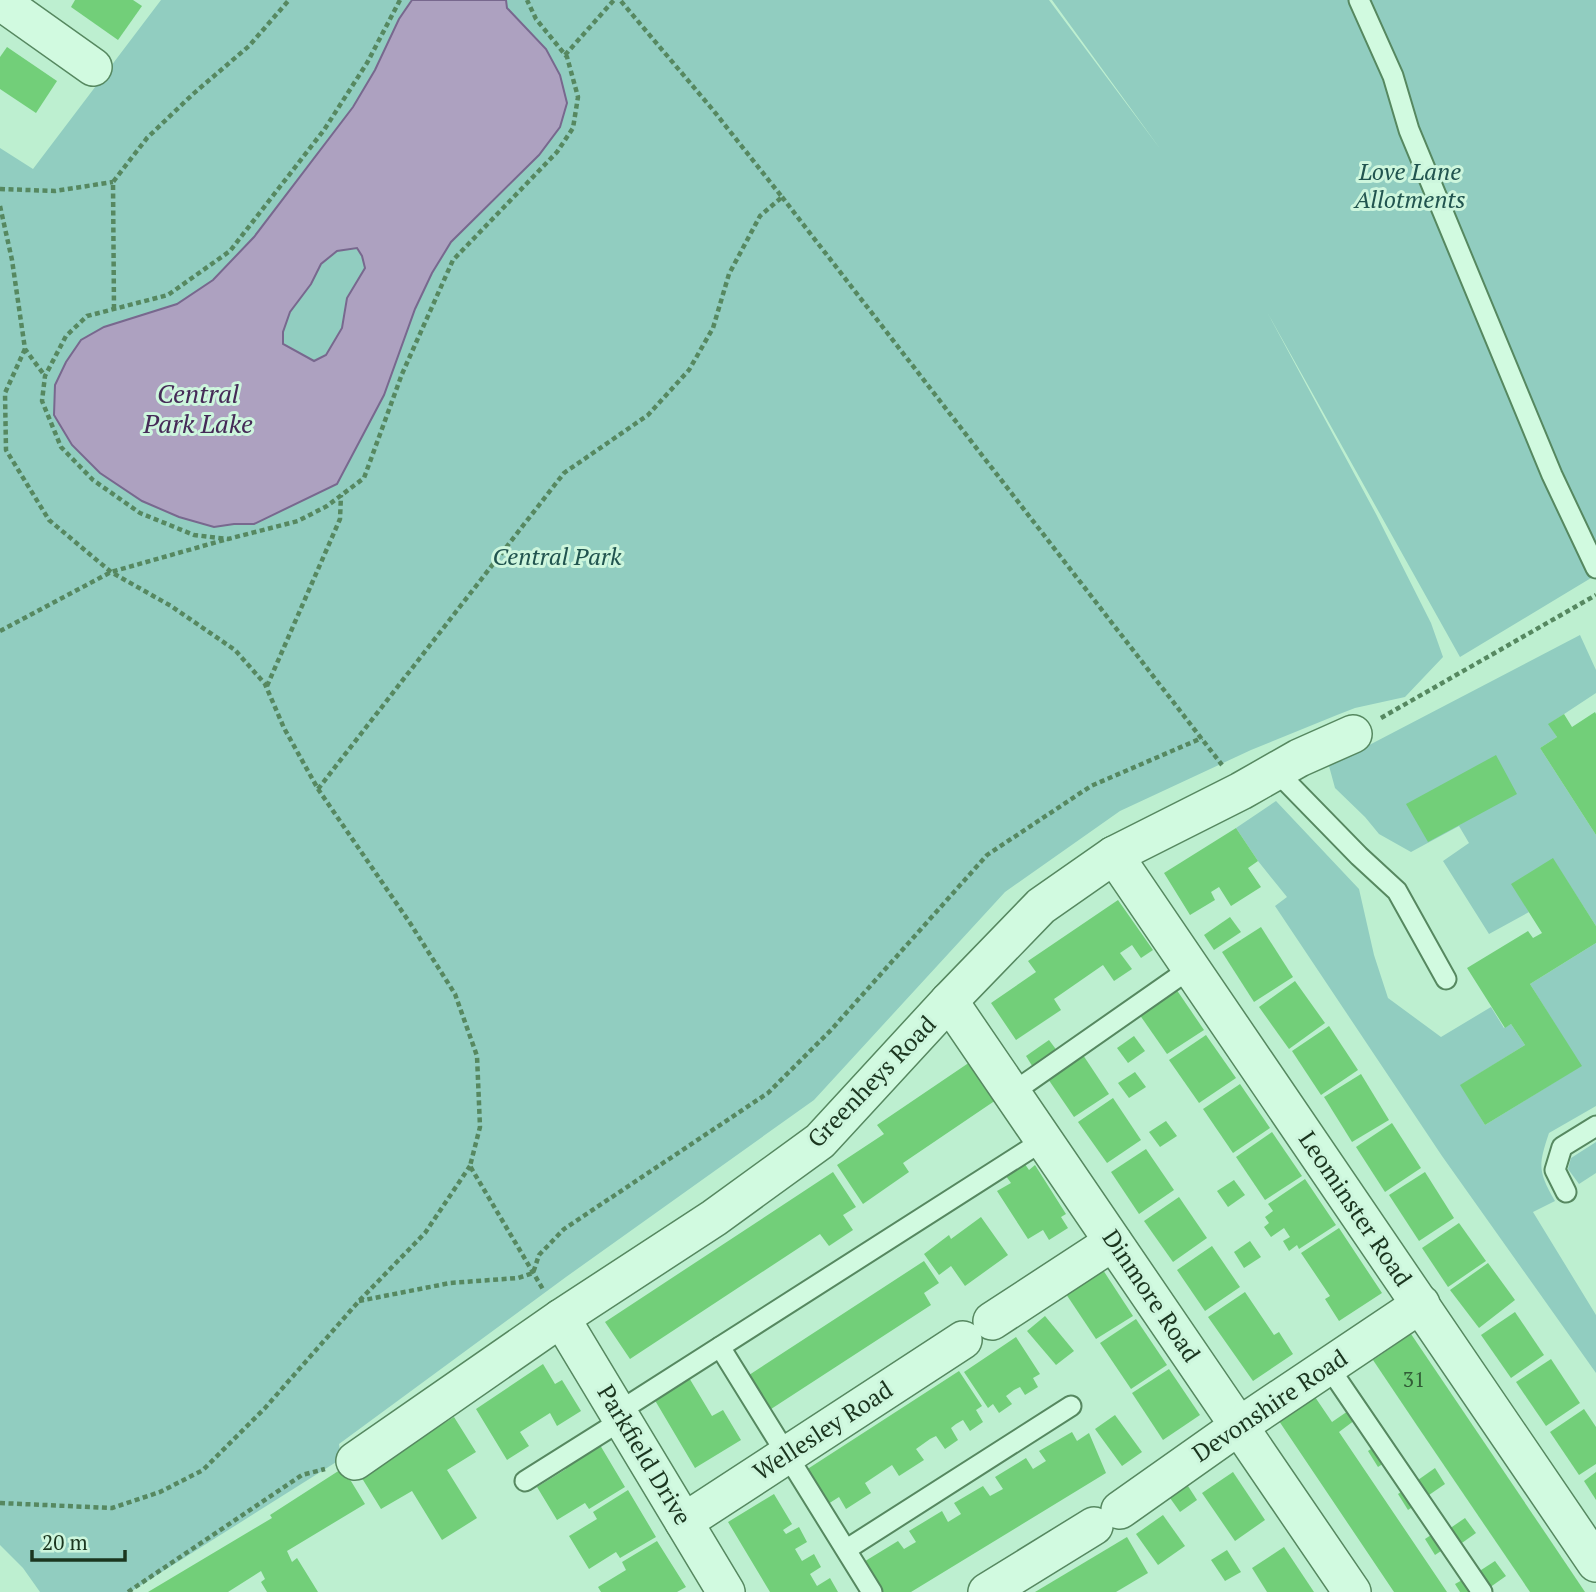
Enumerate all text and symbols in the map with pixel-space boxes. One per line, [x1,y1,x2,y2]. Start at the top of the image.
park label: Love Lane Allotments [1352,155,1466,215]
water label: Central Park Lake [142,376,253,440]
park label: Central Park [493,540,622,572]
street label: Greenheys Road [800,1008,942,1154]
street label: Leominster Road [1292,1125,1420,1292]
street label: Dinmore Road [1096,1223,1208,1368]
street label: Devonshire Road [1186,1342,1353,1469]
house number: 31 [1403,1365,1425,1393]
street label: Wellesley Road [747,1373,898,1487]
street label: Parkfield Drive [590,1378,699,1530]
scale bar [32,1518,124,1562]
text: 20 m [42,1528,88,1556]

